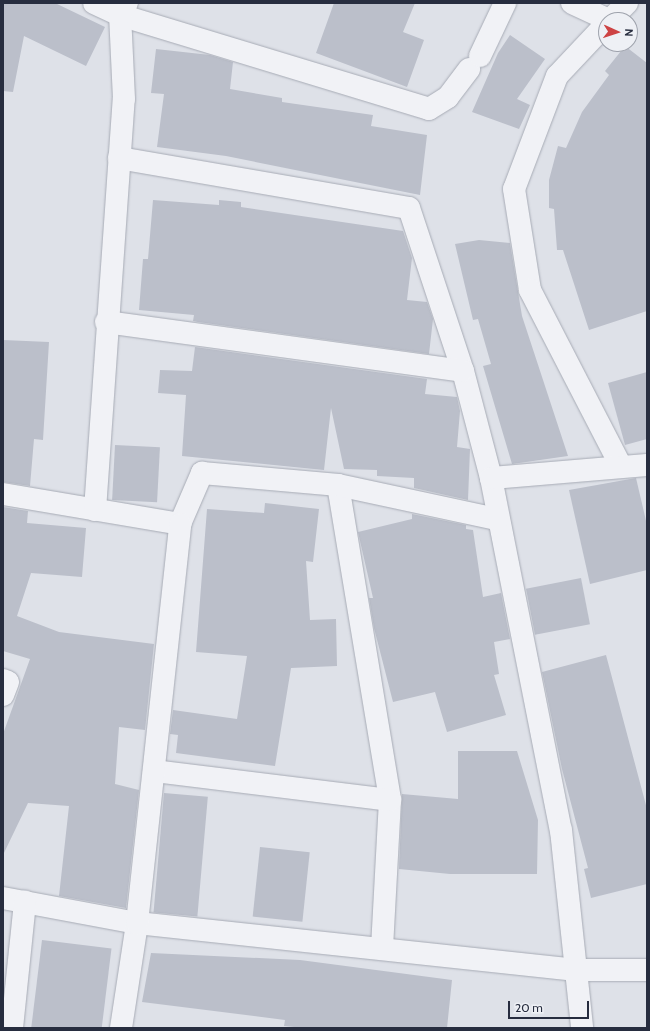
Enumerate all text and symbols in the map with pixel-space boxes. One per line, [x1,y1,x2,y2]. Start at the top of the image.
north arrow [598,12,638,52]
text: N [622,28,636,37]
scale bar [510,993,591,1019]
text: 20 m [515,1000,543,1015]

